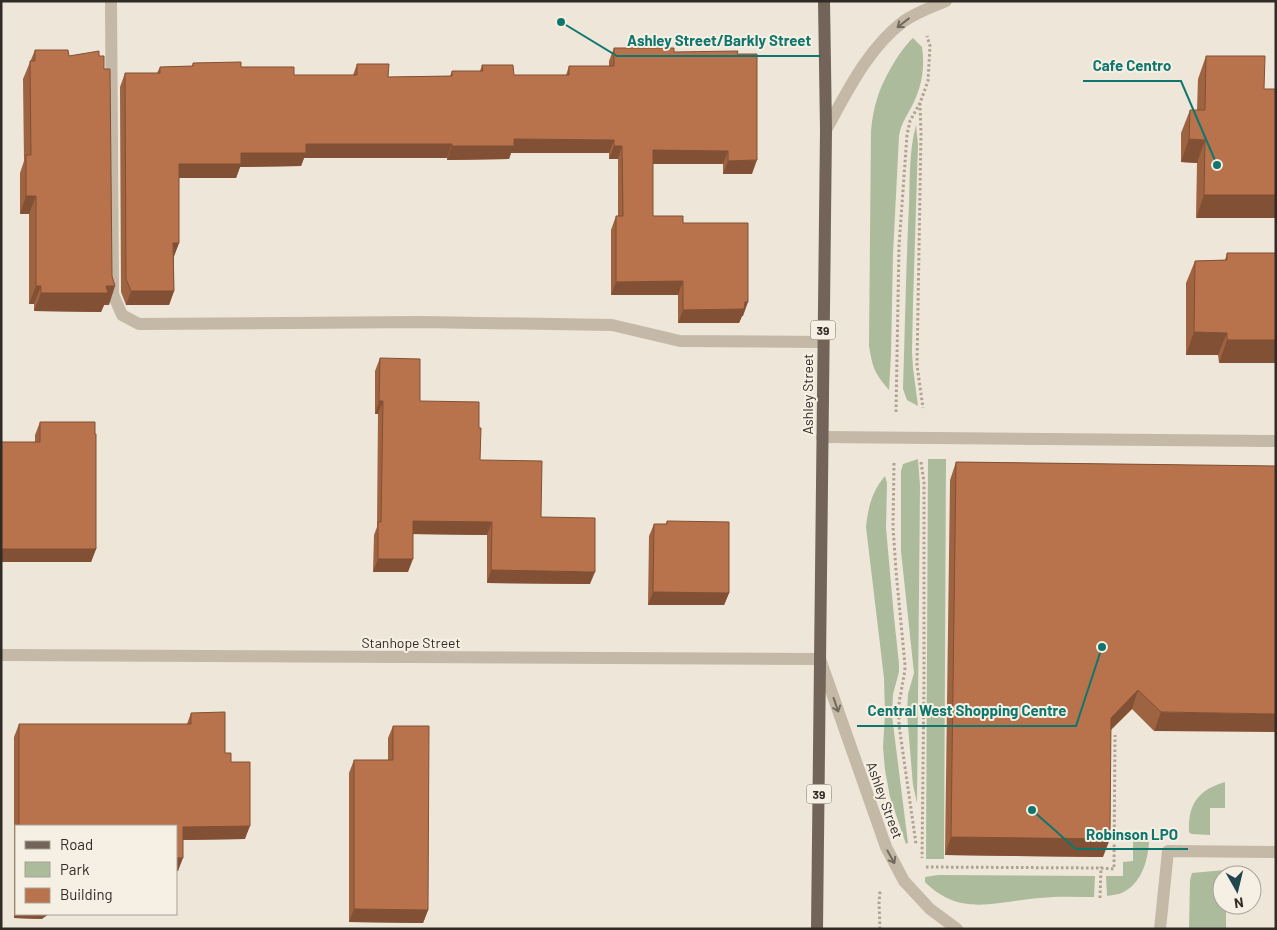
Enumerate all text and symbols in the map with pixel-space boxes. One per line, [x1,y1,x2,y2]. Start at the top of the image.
one-way arrow [897,18,910,29]
callout: Ashley Street/Barkly Street [617,26,821,56]
text: Ashley Street/Barkly Street [627,31,811,49]
callout: Cafe Centro [1083,51,1181,81]
text: Cafe Centro [1093,56,1171,74]
road number: 39 [810,320,836,340]
street label: Ashley Street [799,354,816,434]
street label: Stanhope Street [361,634,461,651]
callout: Central West Shopping Centre [857,696,1076,726]
one-way arrow [832,697,841,712]
text: Central West Shopping Centre [868,701,1066,719]
street label: Ashley Street [863,759,907,841]
road number: 39 [806,784,832,804]
callout: Robinson LPO [1076,819,1188,849]
legend [15,825,178,915]
text: Robinson LPO [1086,825,1178,843]
text: Road [60,835,93,853]
one-way arrow [887,850,897,864]
text: Park [60,860,90,878]
north arrow [1212,865,1262,915]
text: Building [60,885,113,903]
text: N [1233,894,1245,912]

